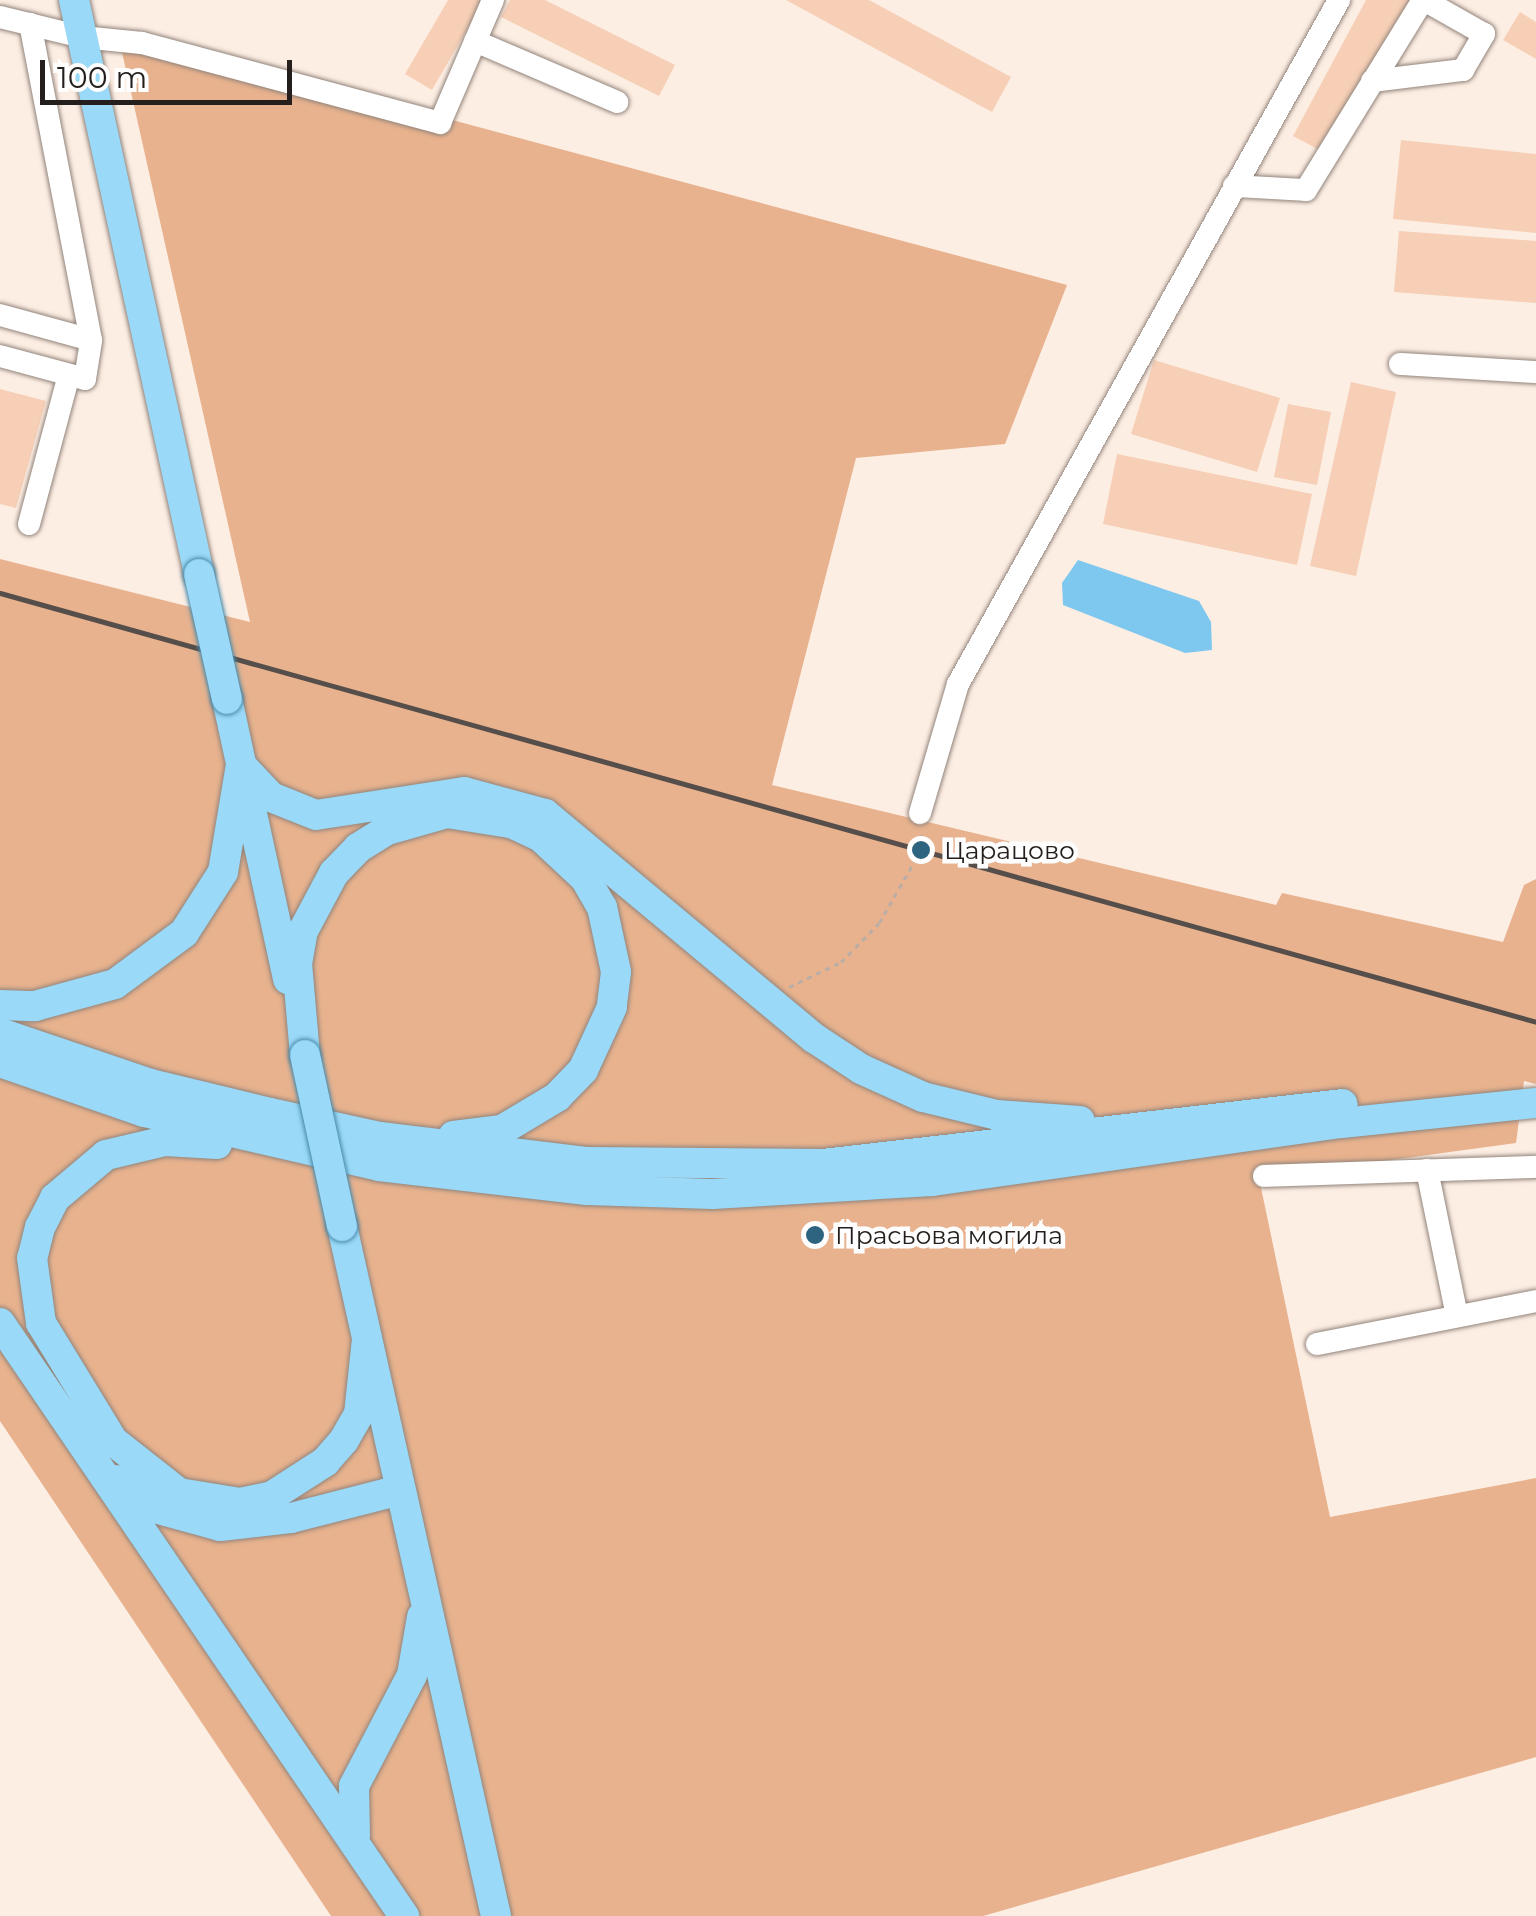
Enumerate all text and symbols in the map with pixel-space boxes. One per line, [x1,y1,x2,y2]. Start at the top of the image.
scale bar [45,40,298,102]
text: 100 m [57,59,147,96]
place label: Царацово [944,835,1075,865]
marker: Царацово [908,837,934,863]
place label: Прасьова могила [835,1220,1063,1250]
marker: Прасьова могила [804,1224,826,1246]

